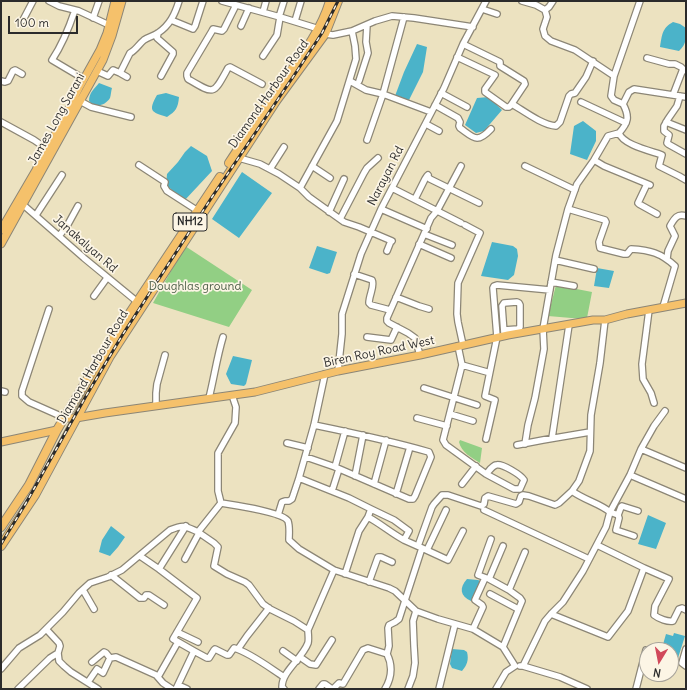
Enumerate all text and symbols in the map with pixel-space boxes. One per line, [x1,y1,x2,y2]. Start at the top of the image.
scale bar [10,8,80,34]
text: 100 m [15,15,49,30]
street label: Diamond Harbour Road [226,37,312,151]
street label: James Long Sarani [26,71,88,167]
street label: Narayan Rd [365,144,407,208]
street label: Janakalyan Rd [50,212,120,276]
road number: NH12 [173,213,207,231]
park label: Doughlas ground [149,280,241,294]
street label: Diamond Harbour Road [55,308,131,426]
street label: Biren Roy Road West [322,333,436,371]
north arrow [639,642,679,682]
text: N [652,665,662,680]

